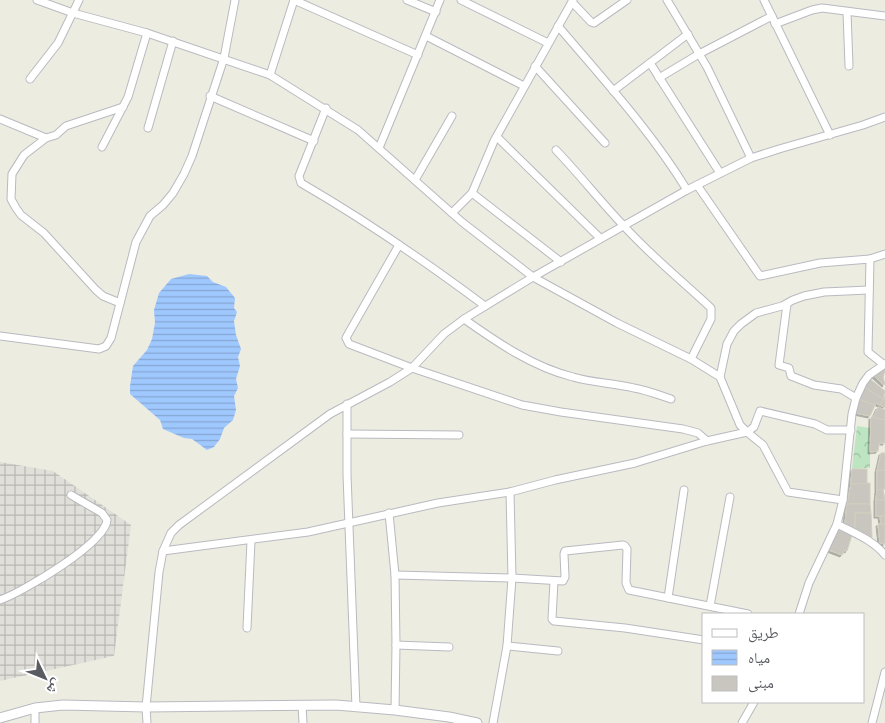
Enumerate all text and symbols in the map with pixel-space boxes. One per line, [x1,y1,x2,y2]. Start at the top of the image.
legend [702,613,865,703]
text: طريق [748,626,779,643]
text: مياه [748,651,770,666]
north arrow [20,653,70,703]
text: ش [43,675,64,696]
text: مبنى [748,676,774,693]

